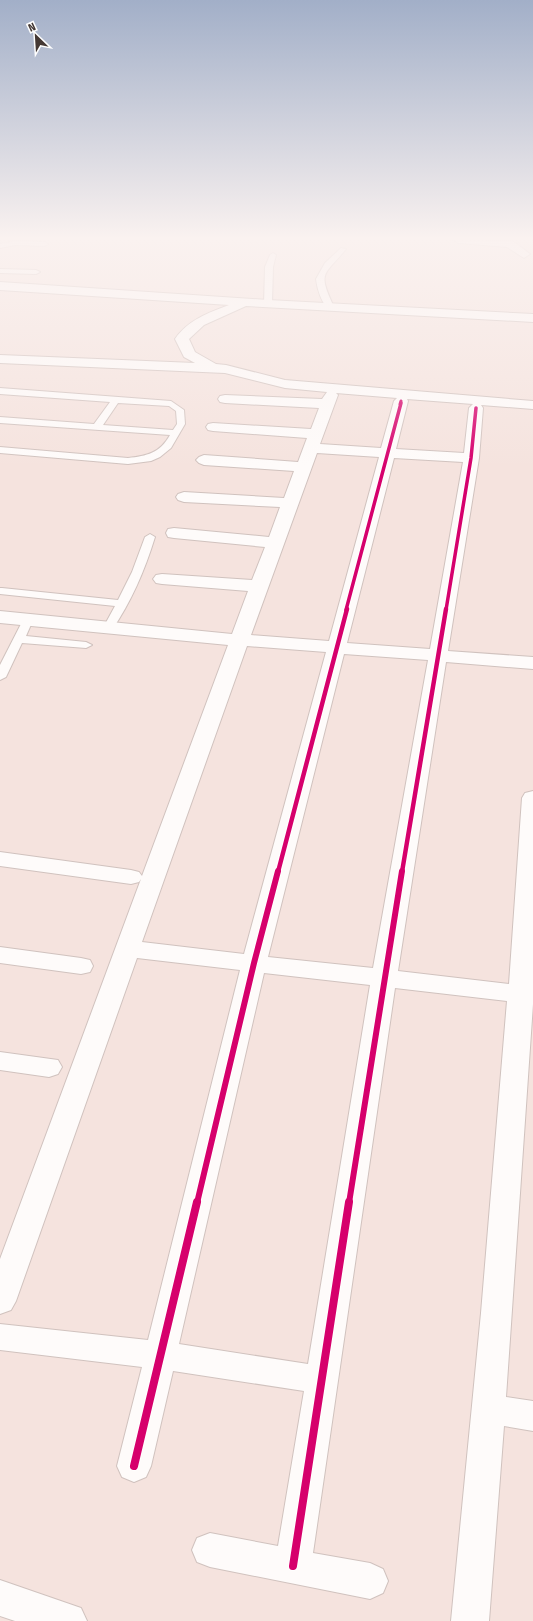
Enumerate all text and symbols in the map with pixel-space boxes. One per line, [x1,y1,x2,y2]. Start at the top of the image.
north arrow [16,16,56,56]
text: N [26,20,38,35]

